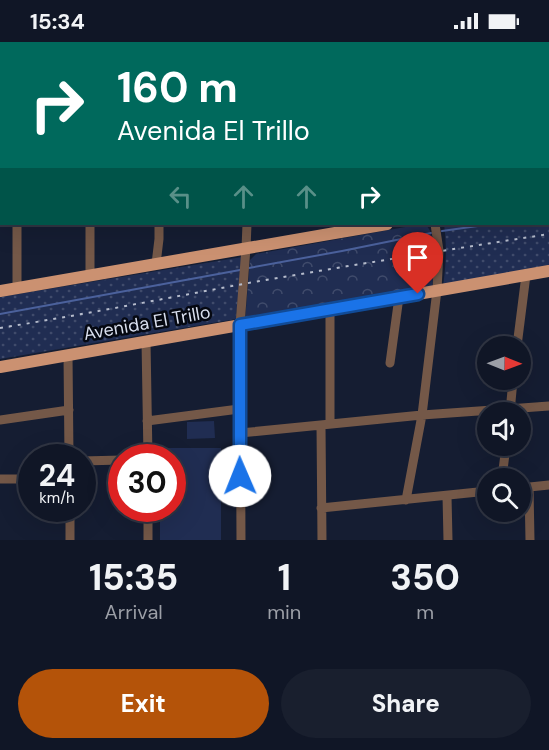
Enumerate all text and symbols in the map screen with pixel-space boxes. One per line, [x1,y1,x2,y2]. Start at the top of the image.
text: 15:34 [30,7,85,36]
text: 160 m [117,60,238,115]
icon: right [18,66,96,144]
text: Avenida El Trillo [117,113,310,148]
icon: left [164,180,197,213]
icon: ahead [227,180,260,213]
icon: ahead [290,180,323,213]
icon: right [353,180,386,213]
pin [392,232,443,294]
icon: arrive [401,241,434,274]
street label: Avenida El Trillo [82,300,212,346]
north arrow [477,336,531,390]
map controls [477,336,531,522]
button: sound [477,402,531,456]
speed limit sign: 30 [108,444,186,522]
position arrow [208,444,272,508]
text: 24 [39,456,75,495]
button: search [477,468,531,522]
text: km/h [39,488,75,508]
text: 15:35 [89,554,178,601]
text: 1 [278,554,291,601]
text: 350 [390,554,460,601]
text: Arrival [104,599,163,625]
text: min [267,599,301,625]
text: m [416,599,434,625]
button: Exit [18,669,269,738]
button: Share [281,669,531,738]

